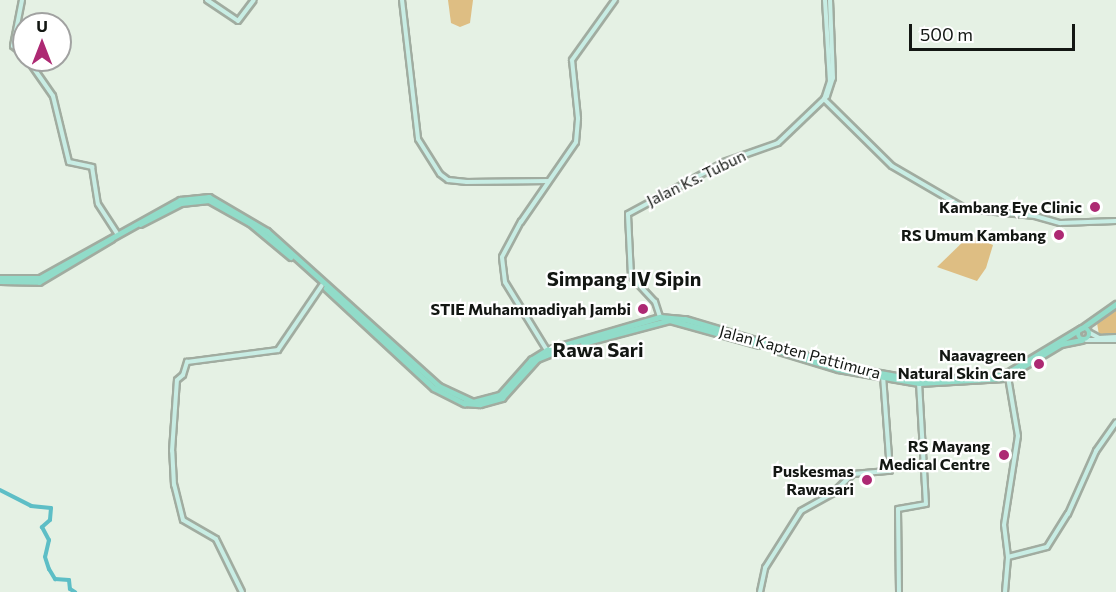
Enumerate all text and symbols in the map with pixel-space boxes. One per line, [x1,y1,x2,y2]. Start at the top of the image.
north arrow [12,12,72,72]
scale bar [912,12,1078,50]
text: U [36,16,48,35]
text: 500 m [920,23,973,45]
street label: Jalan Ks. Tubun [643,146,749,210]
place label: Kambang Eye Clinic [939,197,1082,217]
marker: Kambang Eye Clinic [1086,198,1104,216]
place label: RS Umum Kambang [901,225,1046,245]
marker: RS Umum Kambang [1050,226,1068,244]
district label: Simpang IV Sipin [547,266,701,290]
place label: STIE Muhammadiyah Jambi [431,299,631,319]
marker: STIE Muhammadiyah Jambi [636,302,650,316]
street label: Jalan Kapten Pattimura [717,321,883,383]
district label: Rawa Sari [552,337,644,361]
place label: Naavagreen Natural Skin Care [898,345,1026,383]
marker: Naavagreen Natural Skin Care [1030,355,1048,373]
place label: RS Mayang Medical Centre [879,436,990,474]
marker: RS Mayang Medical Centre [995,446,1013,464]
place label: Puskesmas Rawasari [773,461,854,499]
marker: Puskesmas Rawasari [858,471,876,489]

